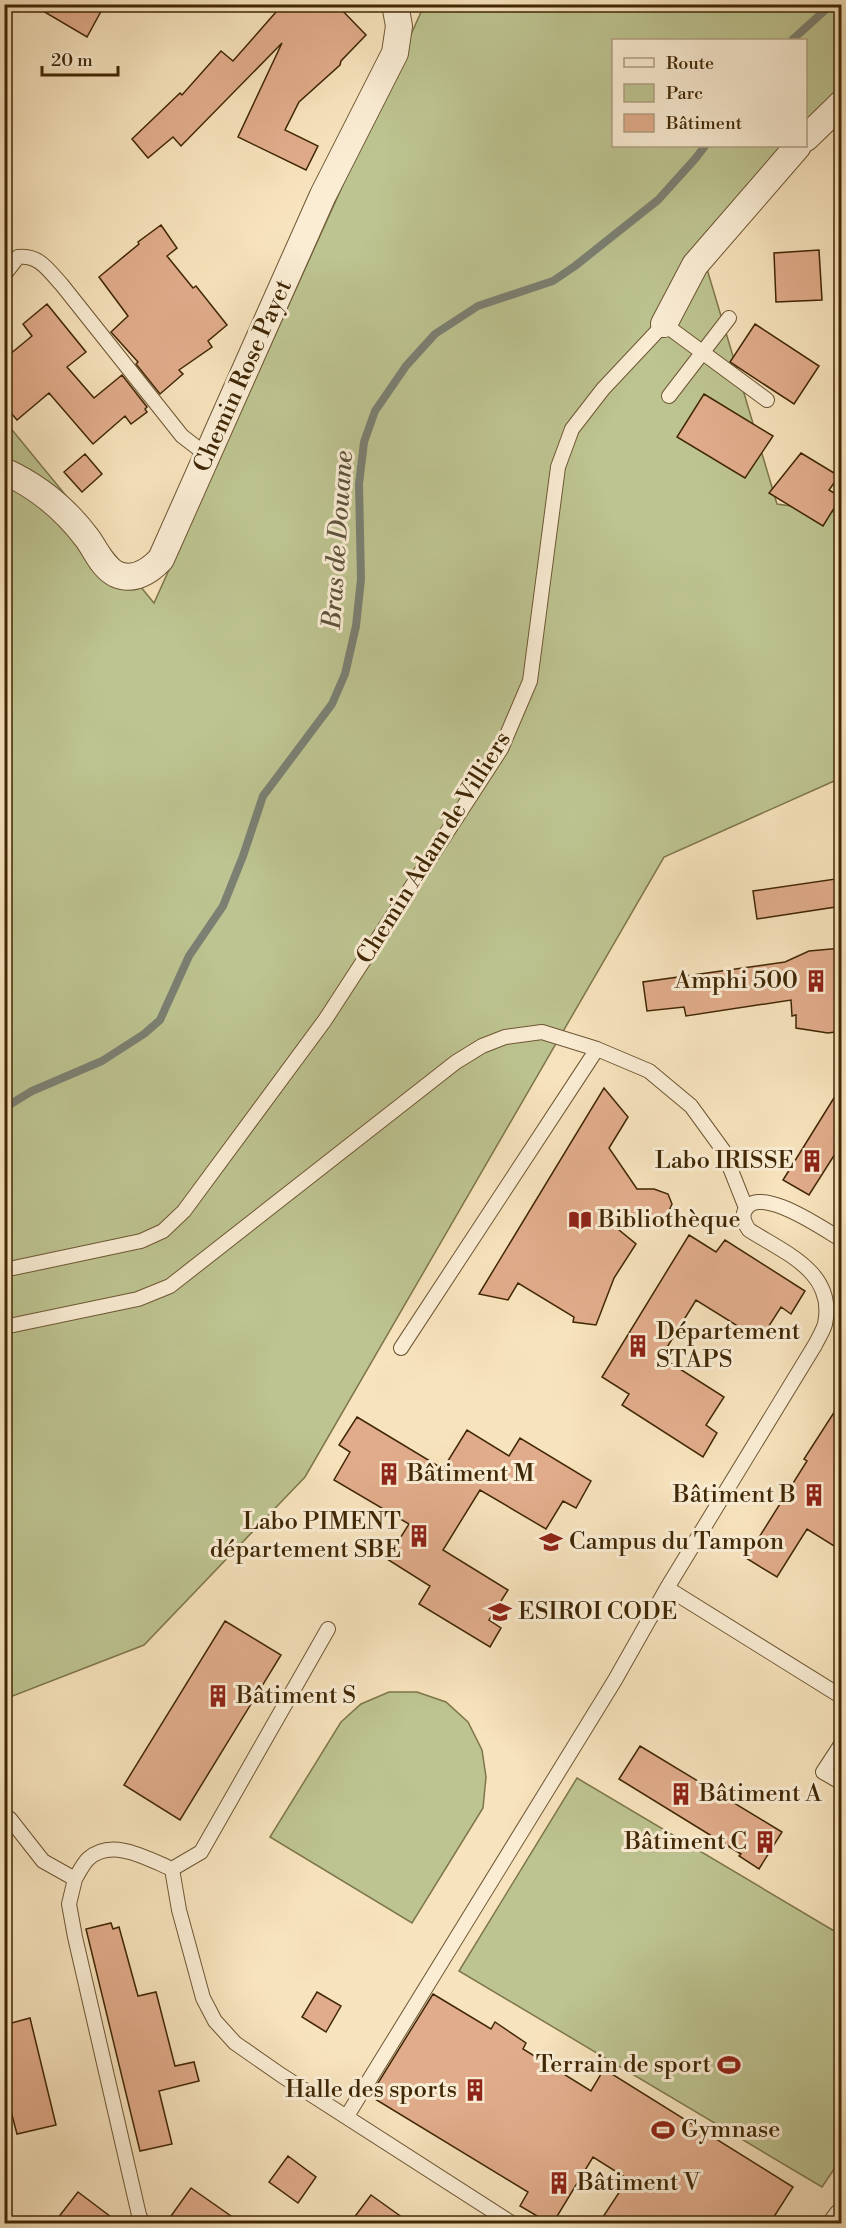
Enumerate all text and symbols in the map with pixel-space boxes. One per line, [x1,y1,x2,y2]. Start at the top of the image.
scale bar [42,39,118,77]
legend [612,39,807,147]
text: 20 m [51,49,93,72]
text: Route [666,52,714,75]
text: Parc [666,82,703,105]
text: Bâtiment [665,112,743,135]
street label: Chemin Rose Payet [187,275,299,477]
water label: Bras de Douane [316,450,360,631]
street label: Chemin Adam de Villiers [350,726,518,970]
place label: Amphi 500 [674,966,798,996]
building icon: Amphi 500 [803,968,829,994]
place label: Labo IRISSE [655,1146,794,1176]
building icon: Labo IRISSE [799,1148,825,1174]
place label: Bibliothèque [597,1205,741,1235]
library icon: Bibliothèque [567,1207,593,1233]
place label: Département STAPS [656,1317,801,1375]
building icon: Département STAPS [625,1333,651,1359]
place label: Bâtiment M [406,1459,535,1489]
building icon: Bâtiment M [376,1461,402,1487]
place label: Bâtiment B [672,1480,796,1510]
building icon: Bâtiment B [801,1482,827,1508]
place label: Labo PIMENT département SBE [210,1507,401,1565]
building icon: Labo PIMENT département SBE [406,1523,432,1549]
place label: Campus du Tampon [569,1527,784,1557]
school or university icon: Campus du Tampon [538,1529,564,1555]
place label: ESIROI CODE [518,1597,677,1627]
school or university icon: ESIROI CODE [487,1599,513,1625]
place label: Bâtiment S [235,1681,356,1711]
building icon: Bâtiment S [205,1683,231,1709]
place label: Bâtiment A [698,1779,822,1809]
building icon: Bâtiment A [668,1781,694,1807]
place label: Bâtiment C [623,1827,747,1857]
building icon: Bâtiment C [752,1829,778,1855]
place label: Terrain de sport [536,2050,711,2080]
sports icon: Terrain de sport [716,2052,742,2078]
place label: Halle des sports [285,2075,457,2105]
building icon: Halle des sports [462,2077,488,2103]
place label: Gymnase [681,2115,780,2145]
sports icon: Gymnase [650,2117,676,2143]
place label: Bâtiment V [576,2168,701,2198]
building icon: Bâtiment V [546,2170,572,2196]

